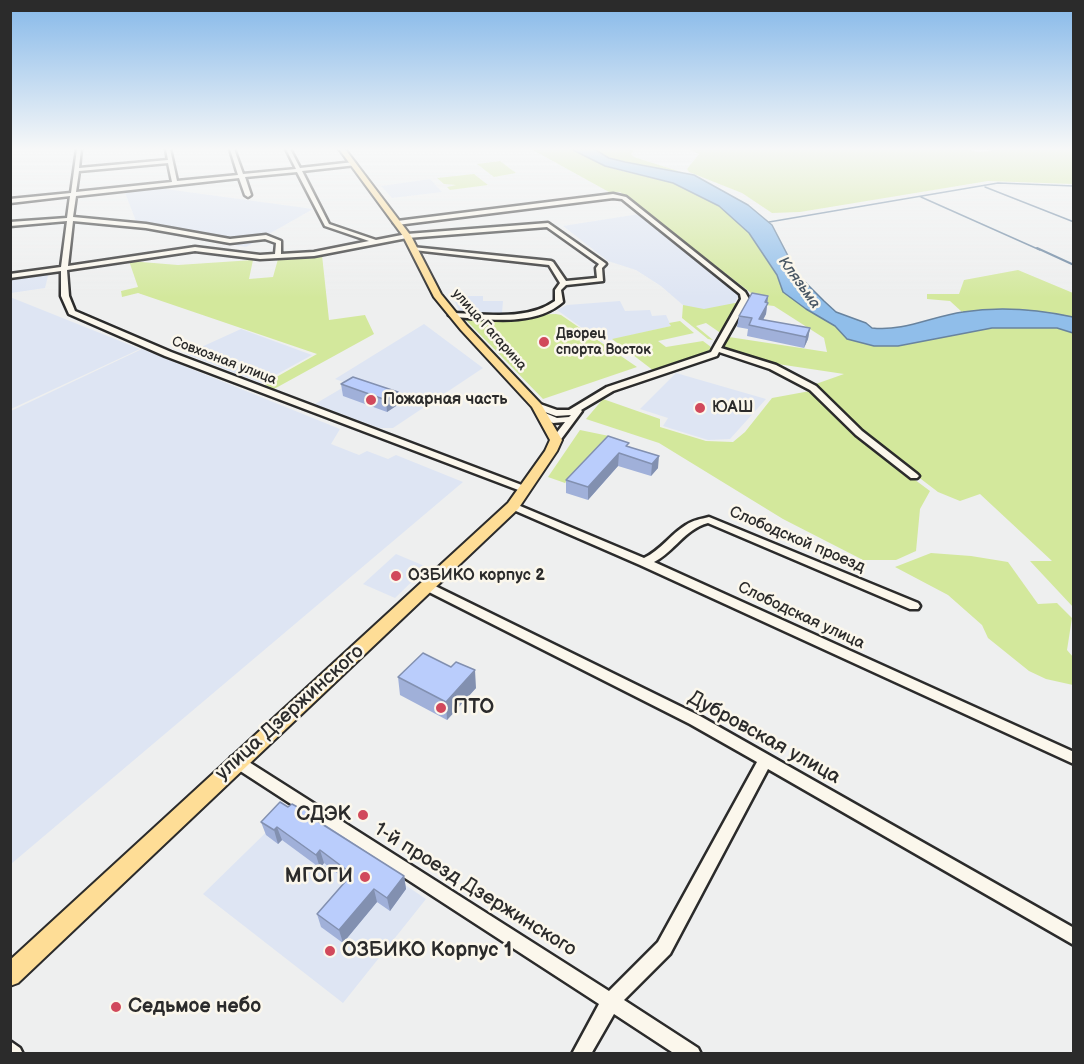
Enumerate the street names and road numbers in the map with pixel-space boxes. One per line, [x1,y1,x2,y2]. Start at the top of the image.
street label: улица Гагарина [448,286,530,374]
street label: Совхозная улица [169,333,279,389]
street label: Слободской проезд [726,503,868,577]
street label: Слободская улица [735,578,867,654]
street label: улица Дзержинского [211,640,369,786]
street label: Дубровская улица [684,686,844,790]
street label: 1-й проезд Дзержинского [369,818,581,962]

